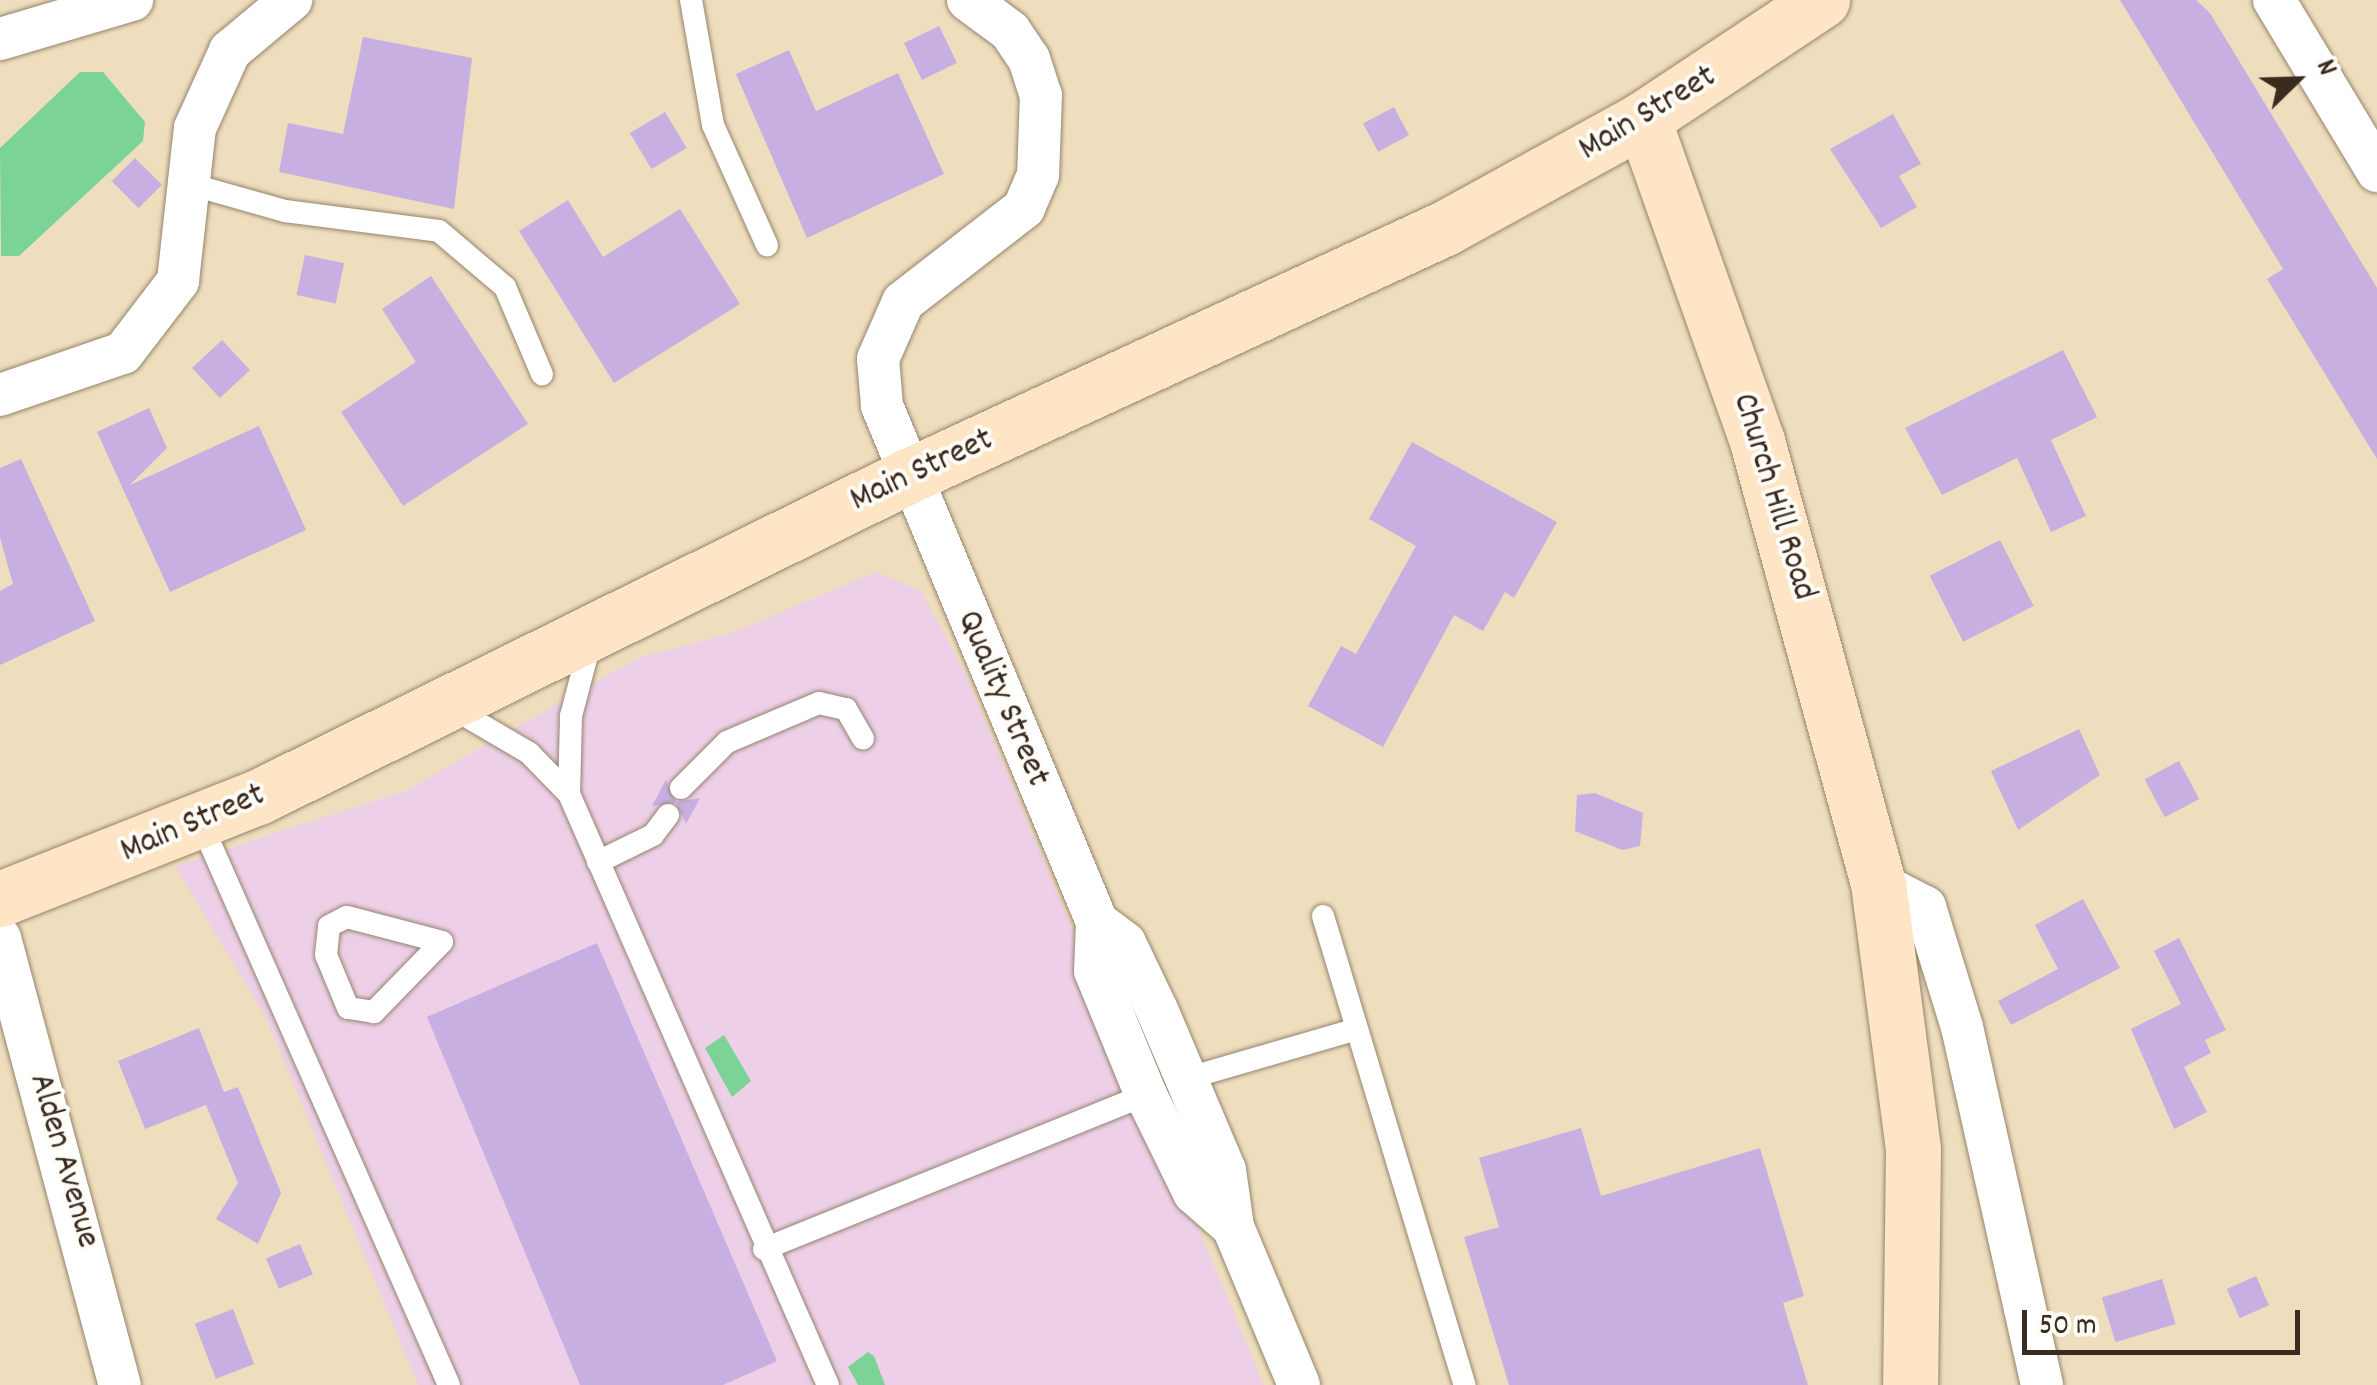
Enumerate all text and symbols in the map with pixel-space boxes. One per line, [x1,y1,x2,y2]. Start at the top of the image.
north arrow [2247,30,2347,130]
text: N [2304,54,2346,82]
street label: Main Street [1572,57,1724,171]
street label: Church Hill Road [1722,389,1824,605]
street label: Main Street [844,420,1000,522]
street label: Quality Street [946,605,1058,793]
street label: Main Street [115,775,271,873]
street label: Alden Avenue [18,1069,108,1253]
scale bar [2027,1290,2304,1352]
text: 50 m [2039,1306,2097,1349]

